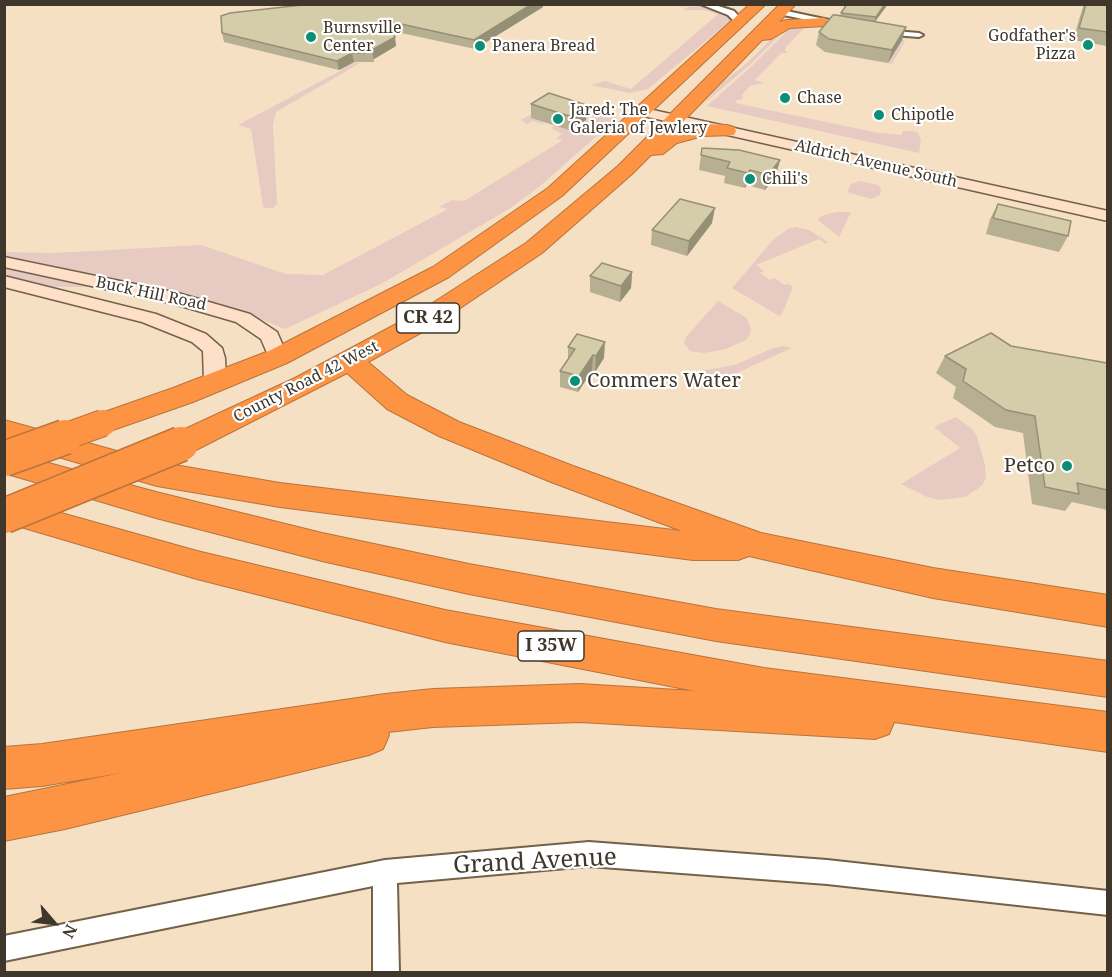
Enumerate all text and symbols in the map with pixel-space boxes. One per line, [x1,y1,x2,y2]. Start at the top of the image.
place label: Burnsville Center [323,18,402,56]
place label: Godfather's Pizza [988,26,1076,64]
marker: Burnsville Center [304,30,318,44]
place label: Panera Bread [492,36,595,56]
marker: Godfather's Pizza [1081,38,1095,52]
marker: Panera Bread [473,39,487,53]
place label: Chase [797,88,842,108]
marker: Chase [778,91,792,105]
place label: Jared: The Galeria of Jewlery [570,100,707,138]
place label: Chipotle [891,105,954,125]
marker: Chipotle [872,108,886,122]
marker: Jared: The Galeria of Jewlery [551,112,565,126]
street label: Aldrich Avenue South [793,136,959,192]
place label: Chili's [762,169,808,189]
marker: Chili's [743,172,757,186]
street label: Buck Hill Road [94,273,208,315]
road number: CR 42 [396,303,460,333]
street label: County Road 42 West [230,337,382,427]
place label: Commers Water [587,369,741,393]
marker: Commers Water [568,374,582,388]
place label: Petco [1004,454,1055,478]
marker: Petco [1060,459,1074,473]
road number: I 35W [518,631,584,661]
street label: Grand Avenue [453,843,617,881]
north arrow [24,893,84,953]
text: N [57,921,83,942]

